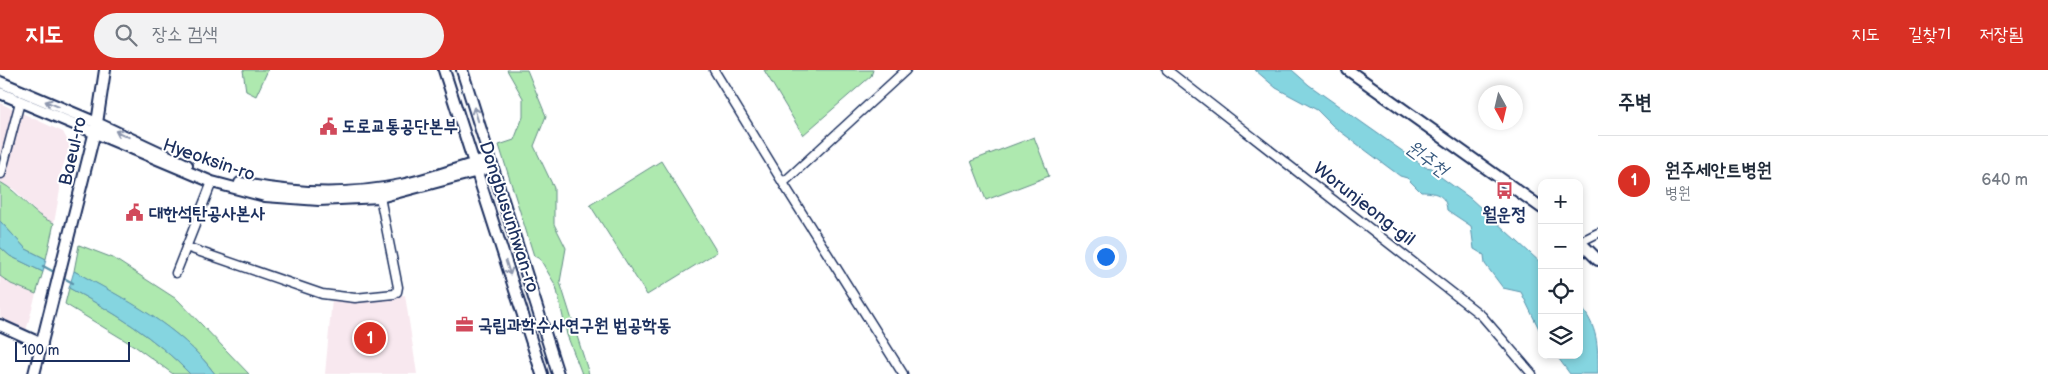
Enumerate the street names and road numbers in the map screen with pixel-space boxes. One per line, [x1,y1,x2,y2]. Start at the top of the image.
street label: Baeul-ro [55,114,91,188]
street label: Hyeoksin-ro [160,134,258,186]
street label: Dongbusunhwan-ro [475,139,543,295]
street label: Worunjeong-gil [1309,158,1419,250]

